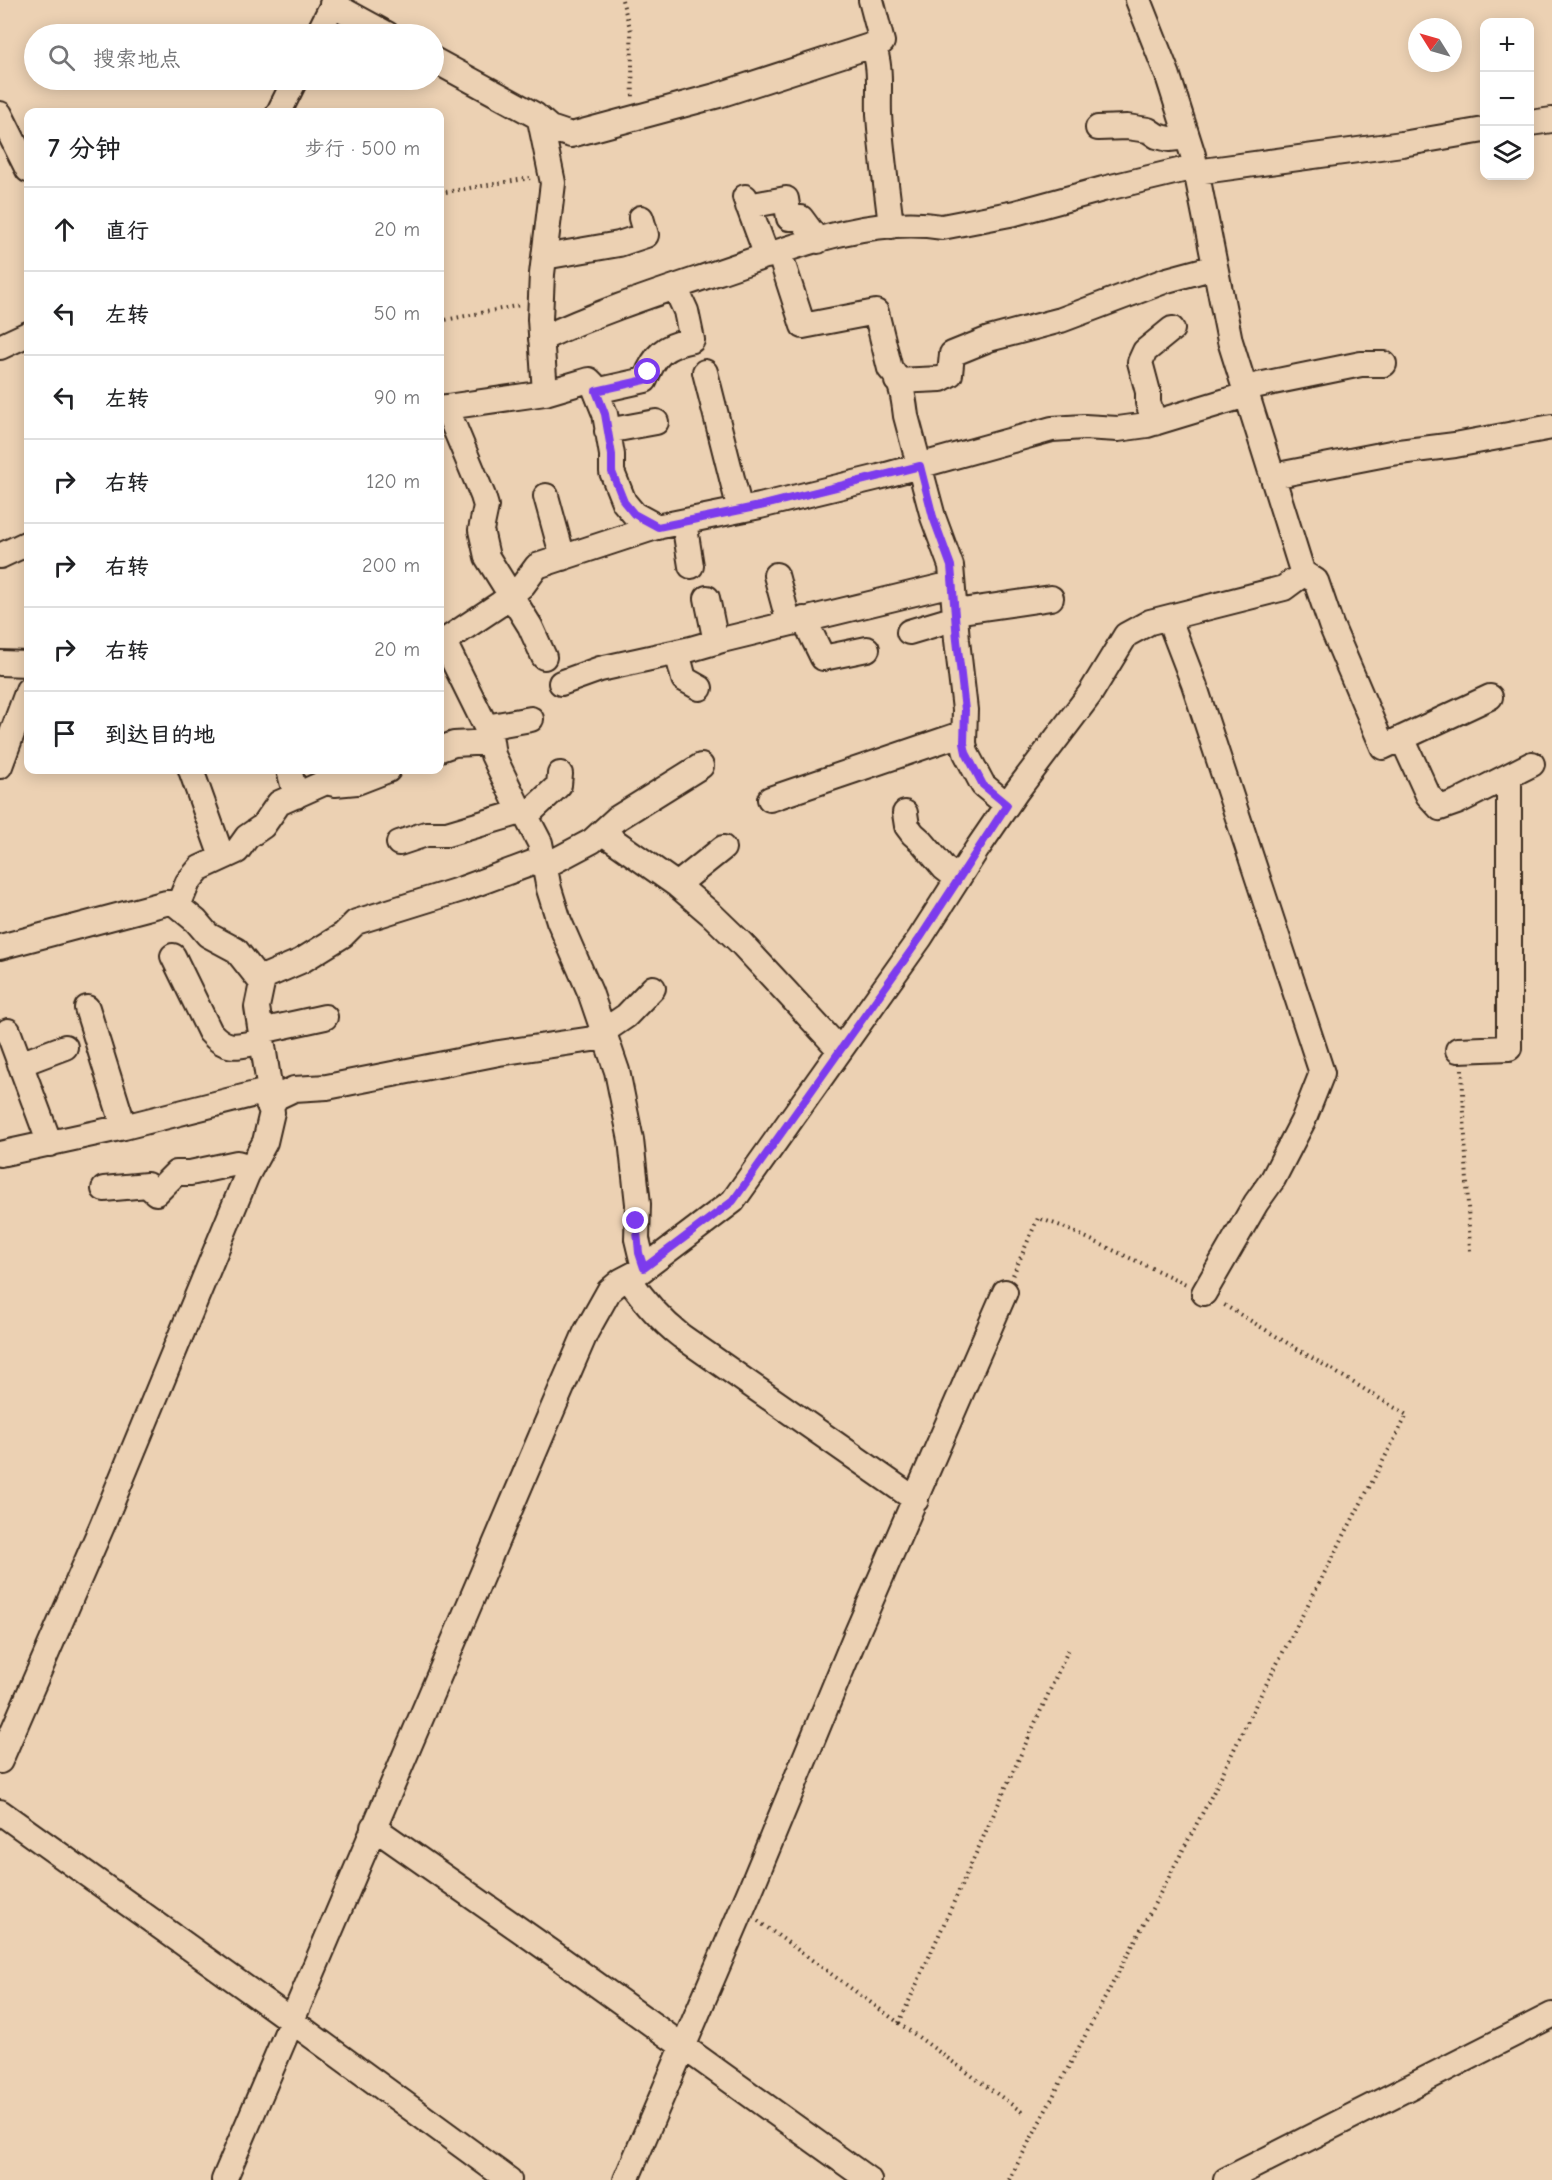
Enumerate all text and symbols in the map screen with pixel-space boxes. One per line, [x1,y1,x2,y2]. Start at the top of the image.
north arrow [1408,18,1462,72]
map controls [1480,18,1534,180]
button: + [1480,18,1534,72]
search box [24,24,444,90]
icon: search [45,41,78,74]
text: 搜索地点 [93,46,181,72]
button: − [1480,72,1534,126]
button: layers [1480,126,1534,180]
text: 7 分钟 [48,134,121,164]
text: 步行 · 500 m [305,137,420,160]
icon: ahead [48,213,81,246]
text: 直行 [105,218,149,244]
text: 20 m [374,218,420,241]
icon: left [48,297,81,330]
text: 左转 [105,302,149,328]
text: 50 m [374,302,420,325]
route start [634,358,660,384]
icon: left [48,381,81,414]
text: 左转 [105,386,149,412]
text: 90 m [374,386,420,409]
icon: right [48,465,81,498]
text: 右转 [105,470,149,496]
text: 120 m [366,470,420,493]
icon: right [48,549,81,582]
text: 右转 [105,554,149,580]
text: 200 m [362,554,420,577]
icon: right [48,633,81,666]
text: 右转 [105,638,149,664]
text: 20 m [374,638,420,661]
icon: arrive [48,717,81,750]
text: 到达目的地 [105,722,215,748]
route end [622,1207,648,1233]

